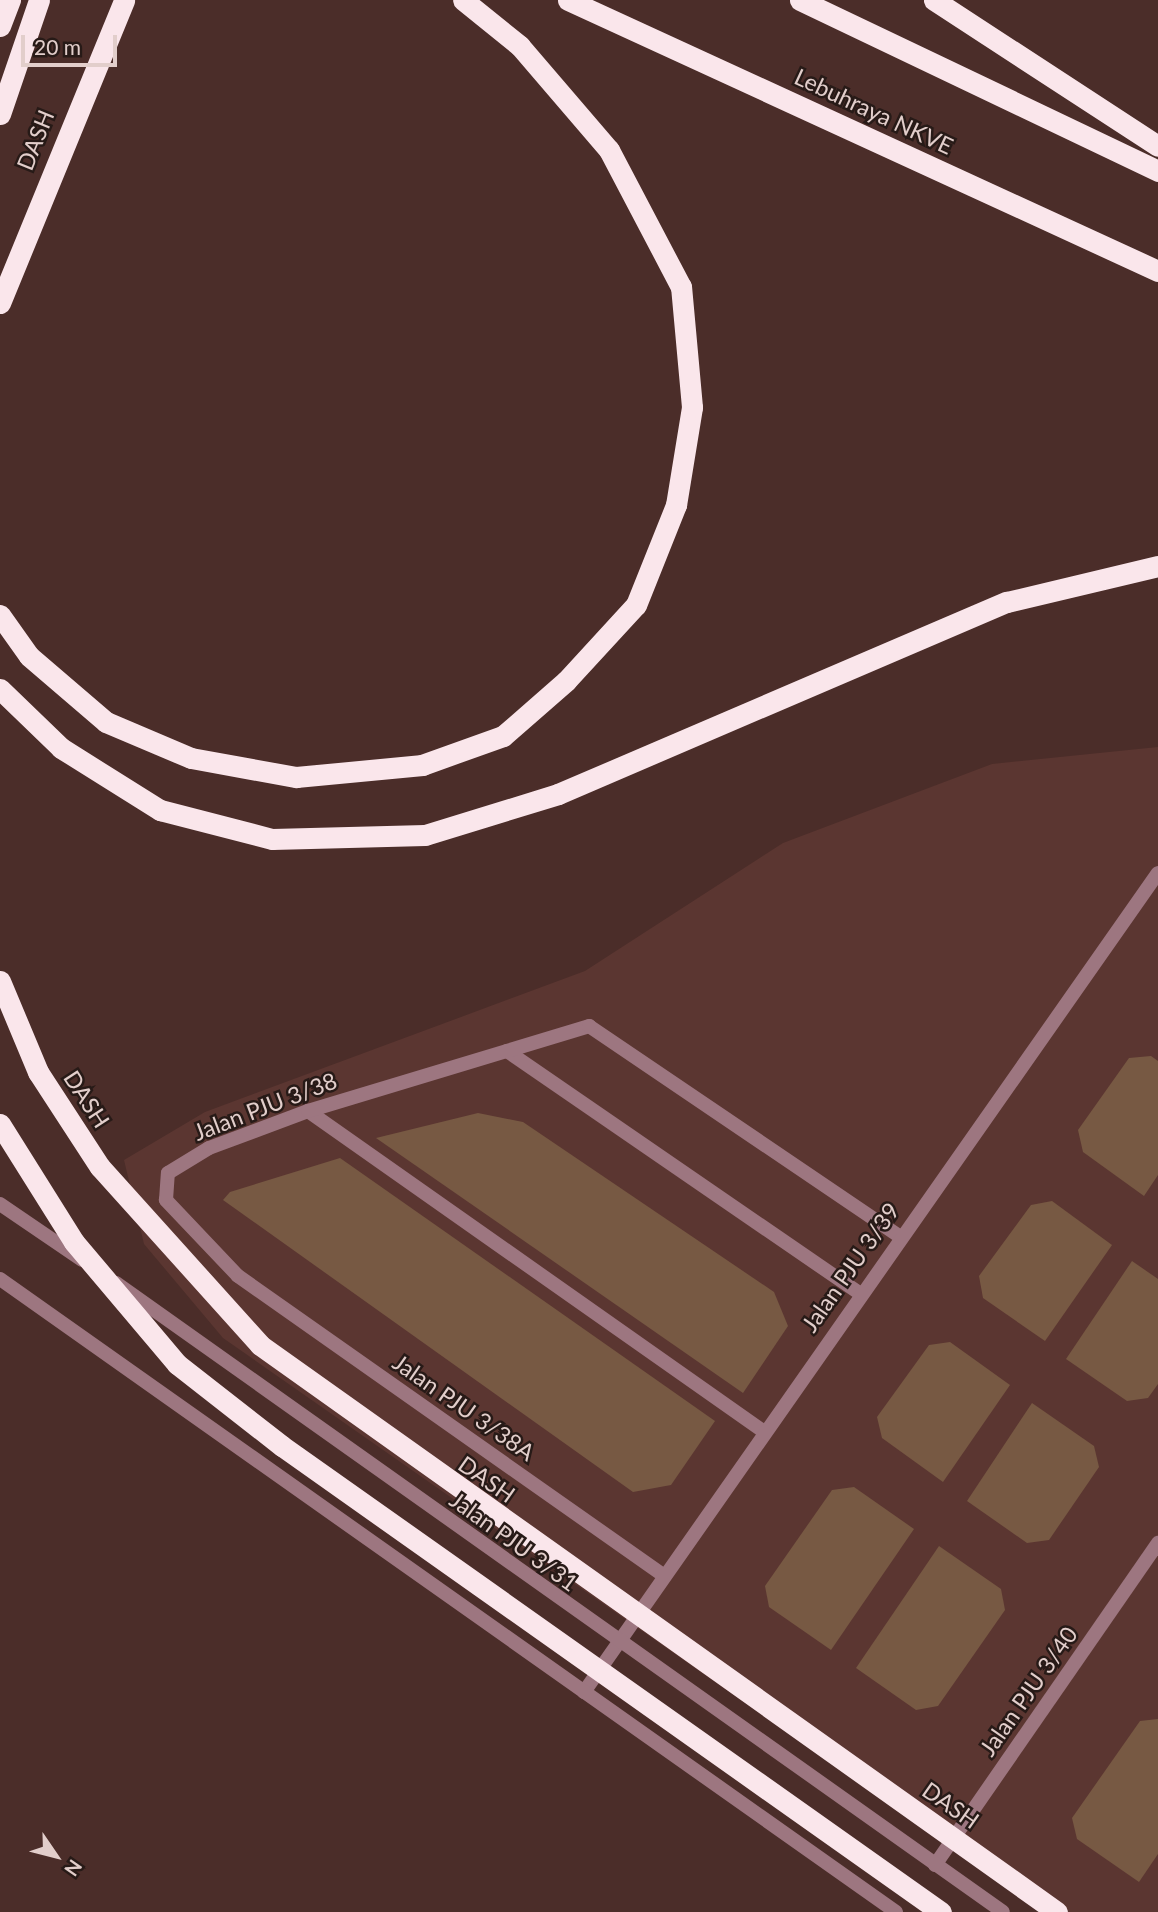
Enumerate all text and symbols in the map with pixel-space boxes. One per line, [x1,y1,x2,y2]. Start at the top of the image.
scale bar [24,21,121,65]
text: 20 m [34,34,81,59]
street label: Lebuhraya NKVE [790,62,958,160]
street label: DASH [10,106,60,174]
street label: DASH [58,1065,116,1133]
street label: Jalan PJU 3/38 [190,1066,340,1146]
street label: Jalan PJU 3/39 [795,1197,905,1337]
street label: Jalan PJU 3/38A [388,1348,540,1466]
street label: DASH [453,1450,521,1508]
street label: Jalan PJU 3/31 [445,1485,583,1597]
street label: Jalan PJU 3/40 [973,1621,1083,1761]
street label: DASH [917,1776,985,1834]
north arrow [21,1821,91,1891]
text: N [60,1856,87,1881]

